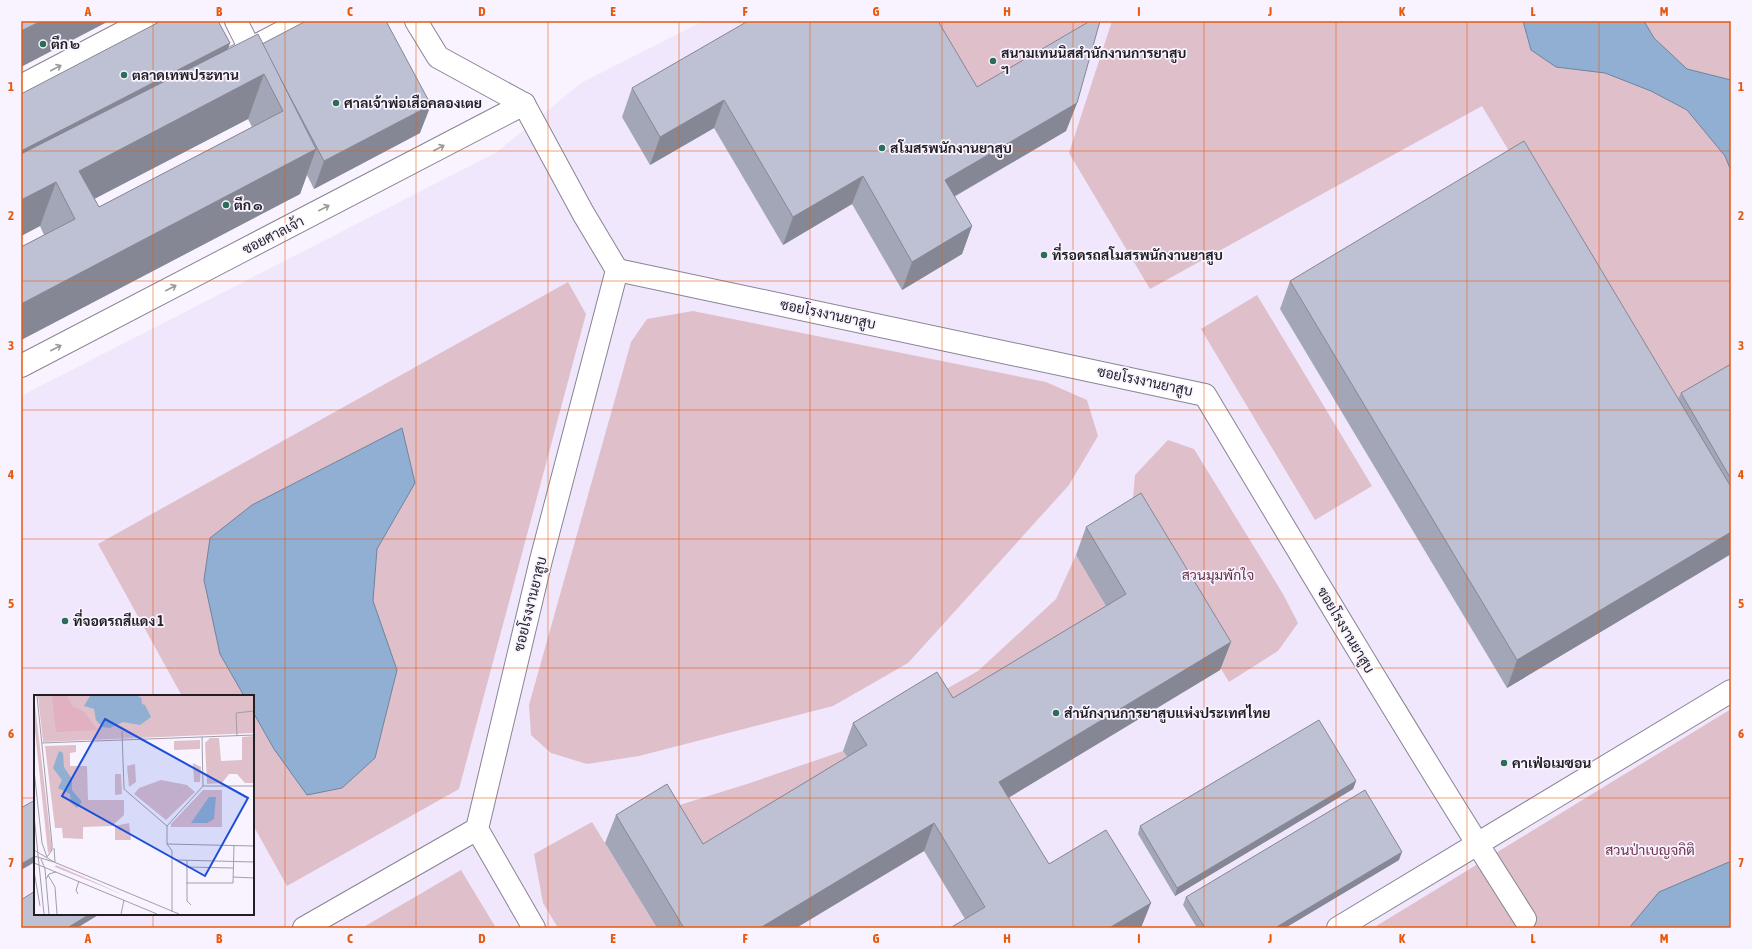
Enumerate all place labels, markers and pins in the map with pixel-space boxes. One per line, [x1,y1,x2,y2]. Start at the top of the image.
place label: ตึก ๒ [51,35,80,52]
marker: ตึก ๒ [38,39,48,49]
place label: สนามเทนนิสสำนักงานการยาสูบ ฯ [1001,45,1186,77]
marker: สนามเทนนิสสำนักงานการยาสูบ ฯ [988,56,998,66]
place label: ตลาดเทพประทาน [132,67,239,83]
marker: ตลาดเทพประทาน [119,70,129,80]
place label: ศาลเจ้าพ่อเสือคลองเตย [344,94,482,111]
marker: ศาลเจ้าพ่อเสือคลองเตย [331,98,341,108]
place label: สโมสรพนักงานยาสูบ [890,139,1012,159]
marker: สโมสรพนักงานยาสูบ [877,143,887,153]
place label: ตึก ๑ [234,196,263,213]
marker: ตึก ๑ [221,200,231,210]
place label: ที่รอดรถสโมสรพนักงานยาสูบ [1052,243,1223,266]
marker: ที่รอดรถสโมสรพนักงานยาสูบ [1039,250,1049,260]
place label: ที่จอดรถสีแดง 1 [73,609,164,629]
marker: ที่จอดรถสีแดง 1 [60,616,70,626]
place label: สำนักงานการยาสูบแห่งประเทศไทย [1064,704,1271,724]
marker: สำนักงานการยาสูบแห่งประเทศไทย [1051,708,1061,718]
place label: คาเฟ่อเมซอน [1512,755,1591,771]
marker: คาเฟ่อเมซอน [1499,758,1509,768]

